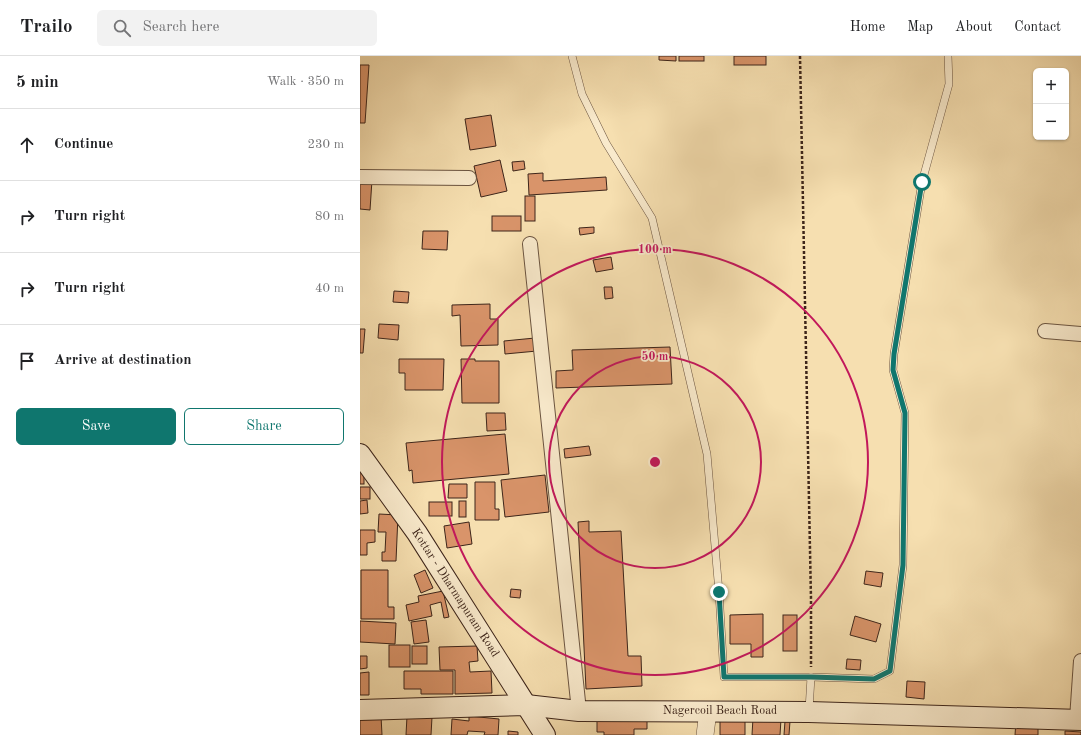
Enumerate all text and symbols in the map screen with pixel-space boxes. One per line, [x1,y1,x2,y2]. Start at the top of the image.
search box [97,10,377,46]
icon: search [111,17,133,39]
text: Trailo [20,18,73,37]
text: Search here [143,20,219,35]
text: Home [850,20,885,34]
text: Map [907,20,933,34]
text: About [955,20,992,34]
text: Contact [1014,20,1061,34]
map controls [1033,68,1069,140]
button: + [1033,68,1069,104]
text: 5 min [16,74,59,91]
text: Walk · 350 m [267,75,344,88]
button: − [1033,104,1069,140]
icon: ahead [16,134,38,156]
text: Continue [54,137,113,152]
text: 230 m [307,138,344,151]
route start [913,173,931,191]
icon: right [16,206,38,228]
text: Turn right [54,209,125,224]
text: 80 m [315,210,344,223]
text: 100 m [638,244,672,256]
icon: right [16,278,38,300]
text: Turn right [54,281,125,296]
text: 40 m [315,282,344,295]
icon: arrive [16,350,38,372]
text: 50 m [642,350,669,363]
text: Arrive at destination [54,353,192,368]
button: Save [16,408,176,445]
button: Share [184,408,344,445]
centre of rings [648,455,662,469]
street label: Kottar - Dharmapuram Road [409,527,501,659]
route end [710,583,728,601]
street label: Nagercoil Beach Road [663,705,777,717]

